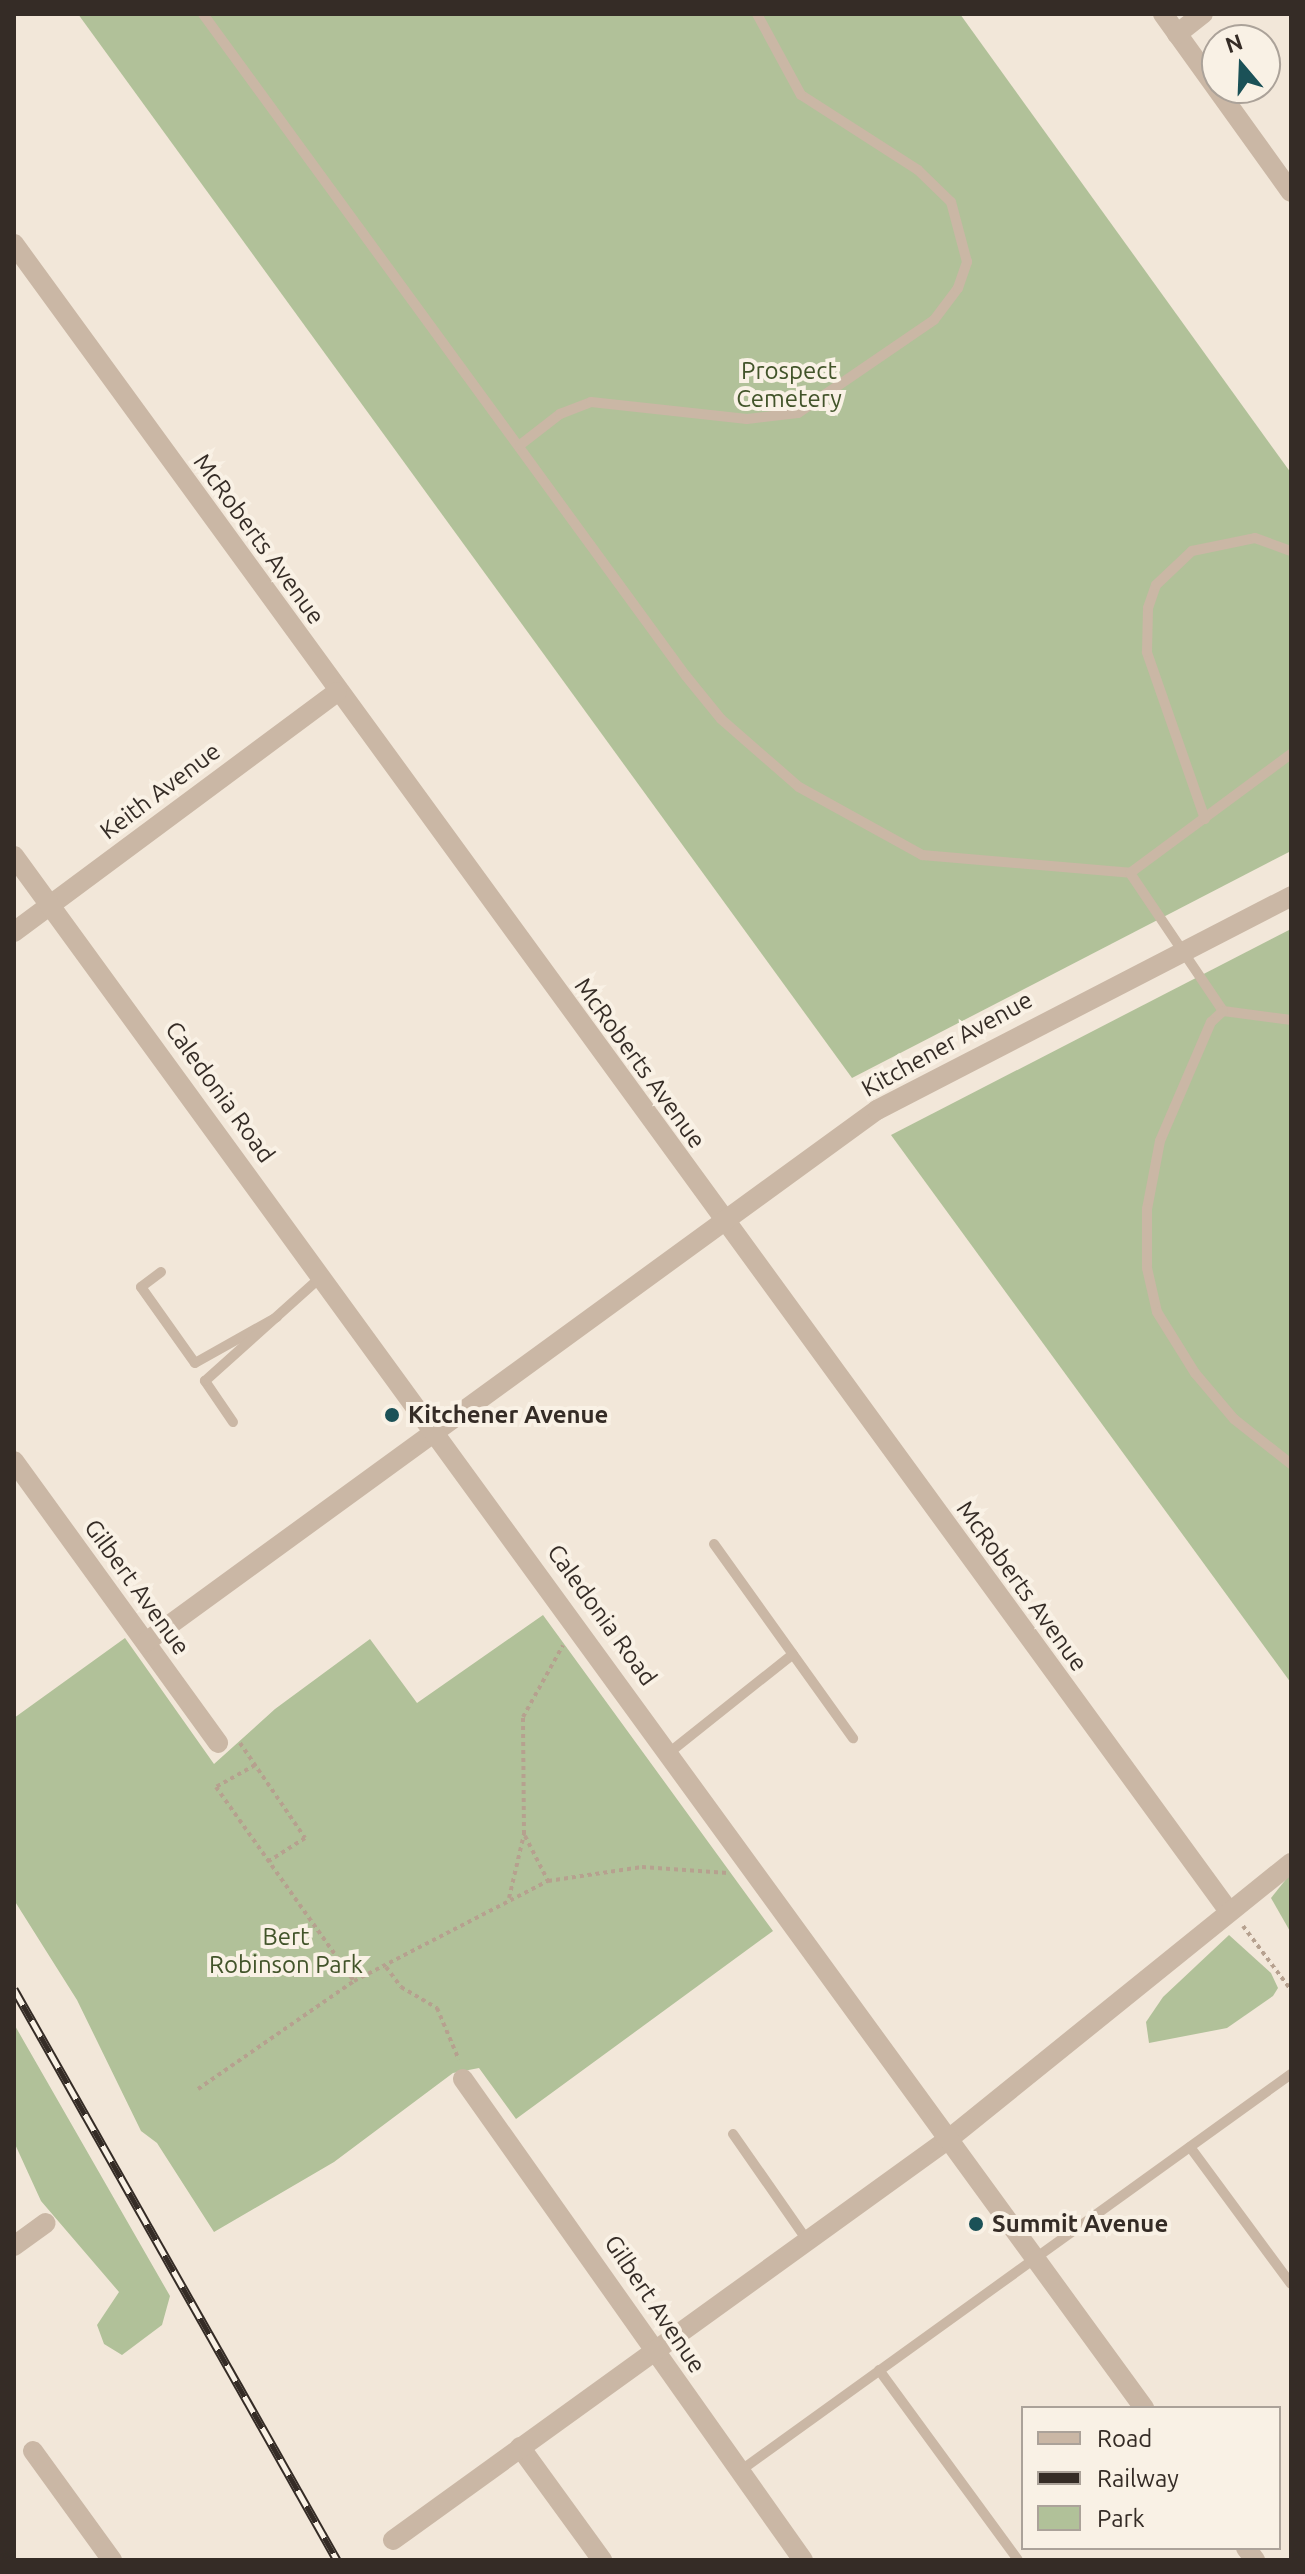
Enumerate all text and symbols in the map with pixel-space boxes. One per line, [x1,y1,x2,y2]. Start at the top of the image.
north arrow [1201,24,1281,104]
text: N [1222,28,1246,57]
park label: Prospect Cemetery [736,357,842,413]
street label: McRoberts Avenue [188,448,330,630]
street label: Keith Avenue [94,737,226,845]
street label: McRoberts Avenue [569,972,711,1154]
street label: Kitchener Avenue [857,985,1037,1103]
street label: Caledonia Road [159,1016,281,1168]
place label: Kitchener Avenue [408,1401,608,1429]
marker: Kitchener Avenue [383,1406,401,1424]
street label: McRoberts Avenue [951,1495,1093,1677]
street label: Gilbert Avenue [78,1514,196,1660]
street label: Caledonia Road [541,1539,663,1691]
park label: Bert Robinson Park [209,1923,363,1979]
place label: Summit Avenue [992,2210,1168,2238]
marker: Summit Avenue [967,2215,985,2233]
street label: Gilbert Avenue [598,2230,712,2378]
legend [1021,2406,1281,2550]
text: Road [1097,2425,1152,2452]
text: Railway [1097,2465,1179,2492]
text: Park [1097,2505,1145,2532]

